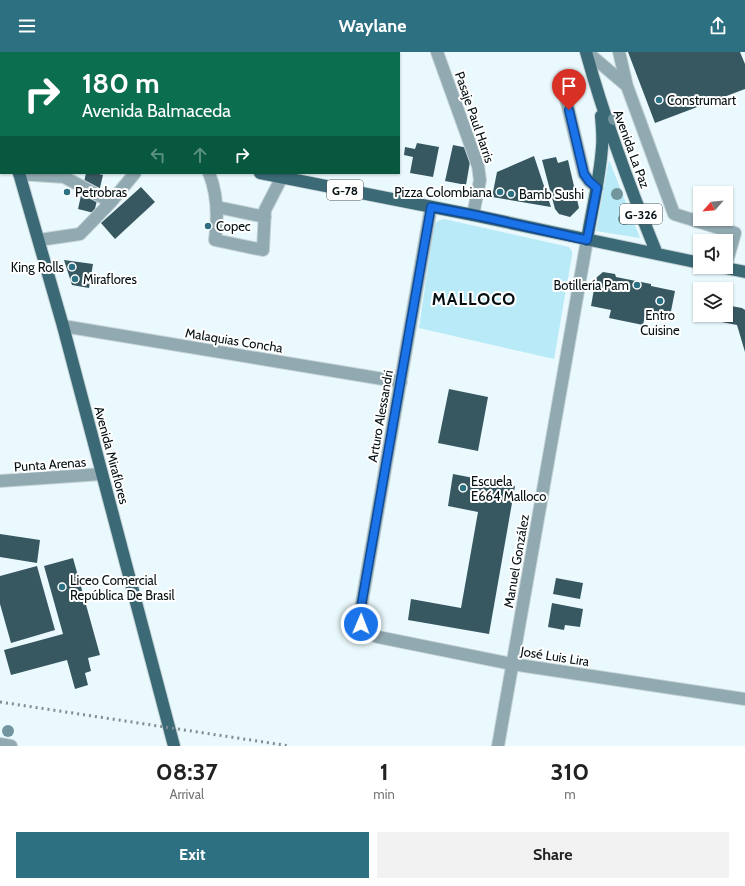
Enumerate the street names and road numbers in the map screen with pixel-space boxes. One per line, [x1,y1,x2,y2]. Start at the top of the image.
street label: Pasaje Paul Harris [451,69,498,166]
street label: Avenida La Paz [610,108,654,190]
road number: G-78 [327,180,363,200]
road number: G-326 [620,204,662,224]
street label: Malaquias Concha [184,324,285,356]
street label: Arturo Alessandri [364,369,396,463]
street label: Avenida Miraflores [91,404,133,506]
street label: Punta Arenas [13,453,87,475]
street label: Manuel González [500,513,532,609]
street label: José Luis Lira [519,643,591,669]

